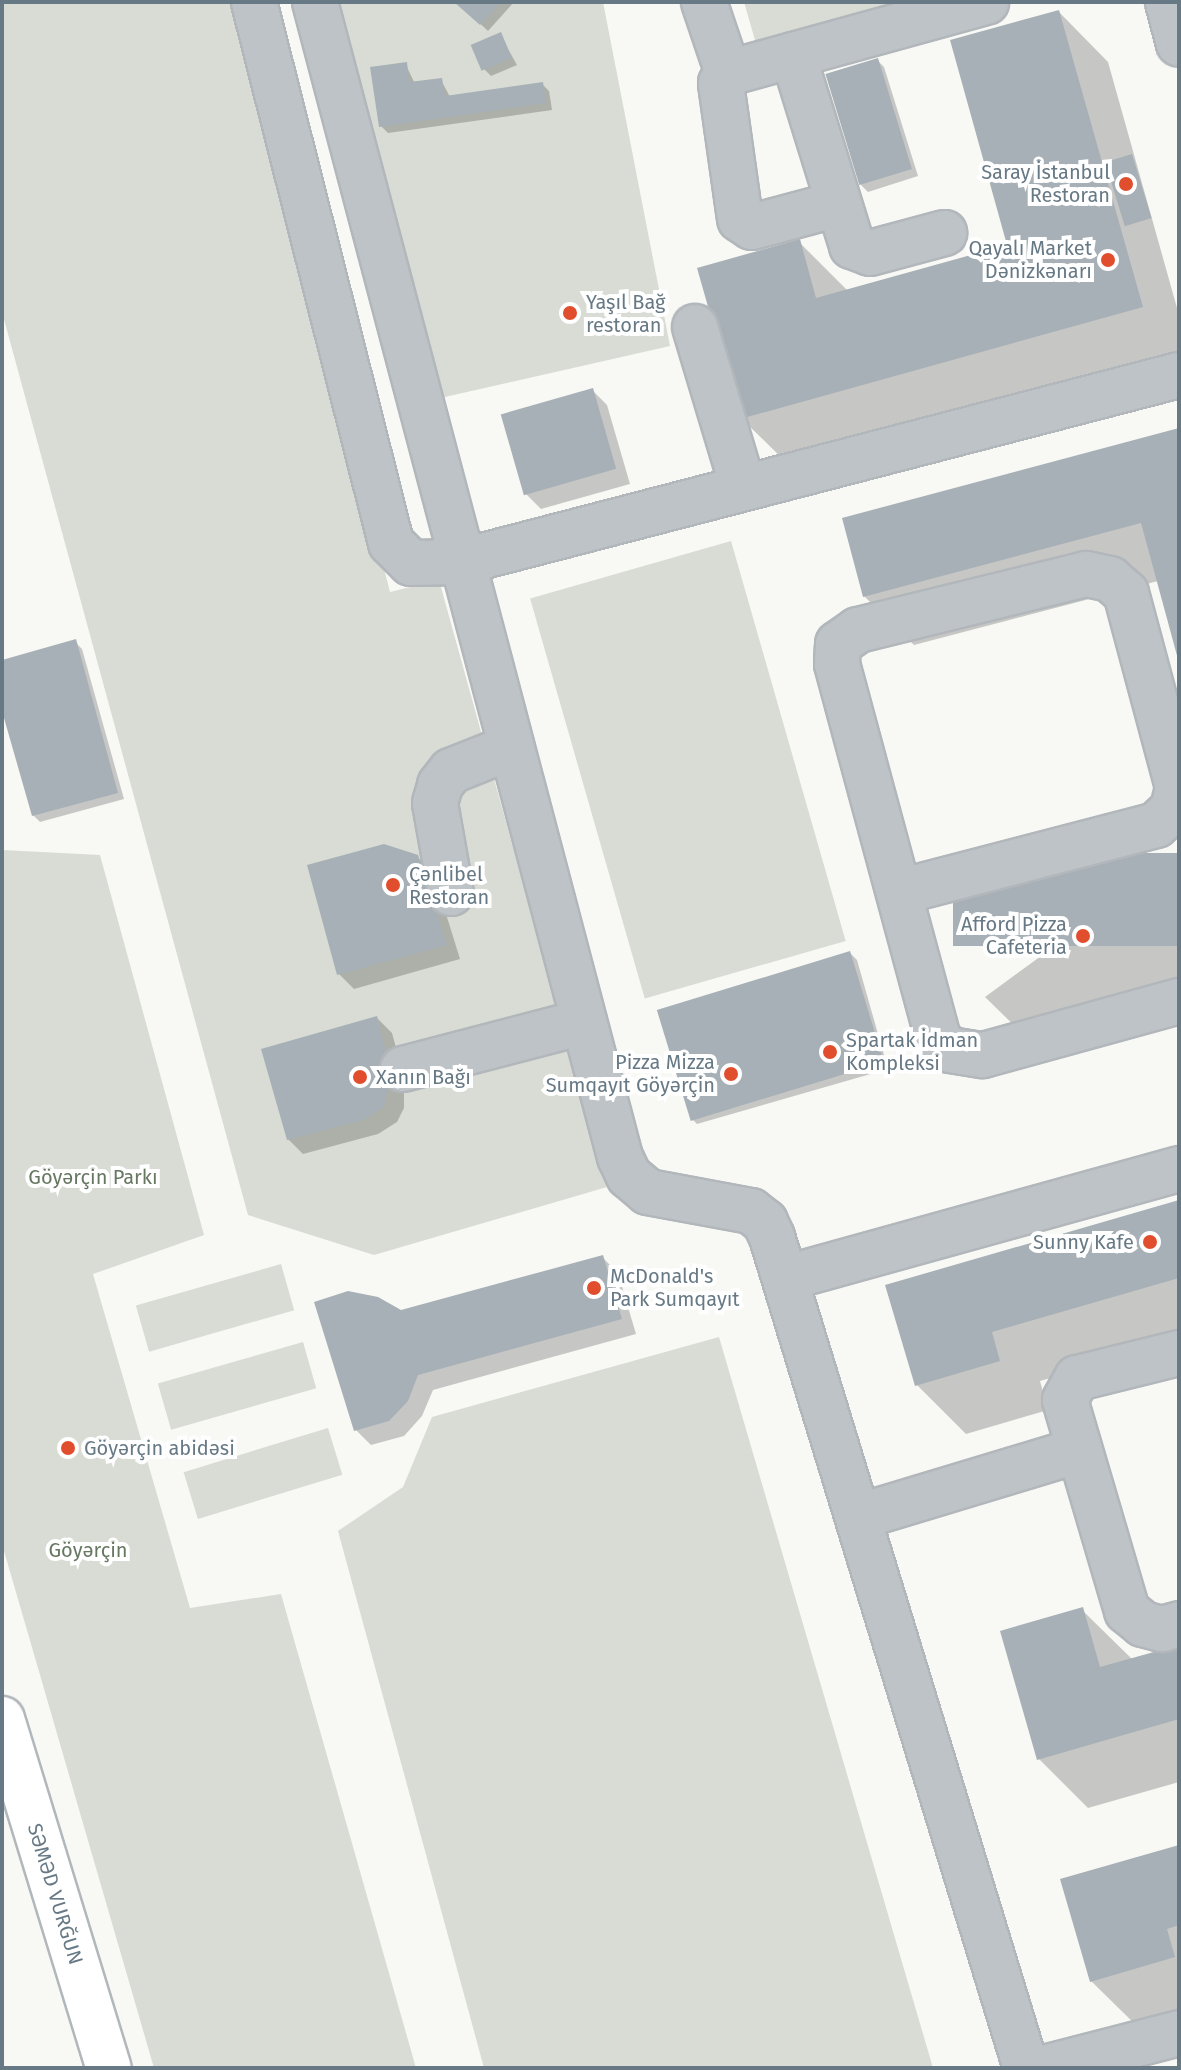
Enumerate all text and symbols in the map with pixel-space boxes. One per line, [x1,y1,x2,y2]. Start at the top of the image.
place label: Saray İstanbul Restoran [981,160,1110,207]
marker: Saray İstanbul Restoran [1117,175,1135,193]
place label: Qayalı Market Dənizkənarı [968,236,1092,283]
marker: Qayalı Market Dənizkənarı [1099,251,1117,269]
place label: Yaşıl Bağ restoran [586,290,665,337]
marker: Yaşıl Bağ restoran [561,304,579,322]
place label: Çənlibel Restoran [409,862,489,909]
marker: Çənlibel Restoran [384,876,402,894]
place label: Afford Pizza Cafeteria [961,912,1067,959]
marker: Afford Pizza Cafeteria [1074,927,1092,945]
place label: Spartak İdman Kompleksi [846,1028,978,1075]
marker: Spartak İdman Kompleksi [821,1043,839,1061]
place label: Pizza Mizza Sumqayıt Göyərçin [546,1050,715,1097]
place label: Xanın Bağı [376,1065,471,1089]
marker: Pizza Mizza Sumqayıt Göyərçin [722,1065,740,1083]
marker: Xanın Bağı [351,1068,369,1086]
park label: Göyərçin Parkı [28,1165,158,1189]
place label: Sunny Kafe [1033,1230,1134,1254]
marker: Sunny Kafe [1141,1233,1159,1251]
place label: McDonald's Park Sumqayıt [610,1264,740,1311]
marker: McDonald's Park Sumqayıt [585,1279,603,1297]
place label: Göyərçin abidəsi [84,1436,235,1460]
marker: Göyərçin abidəsi [59,1439,77,1457]
park label: Göyərçin [48,1538,128,1562]
street label: SƏMƏD VURĞUN [22,1821,88,1967]

